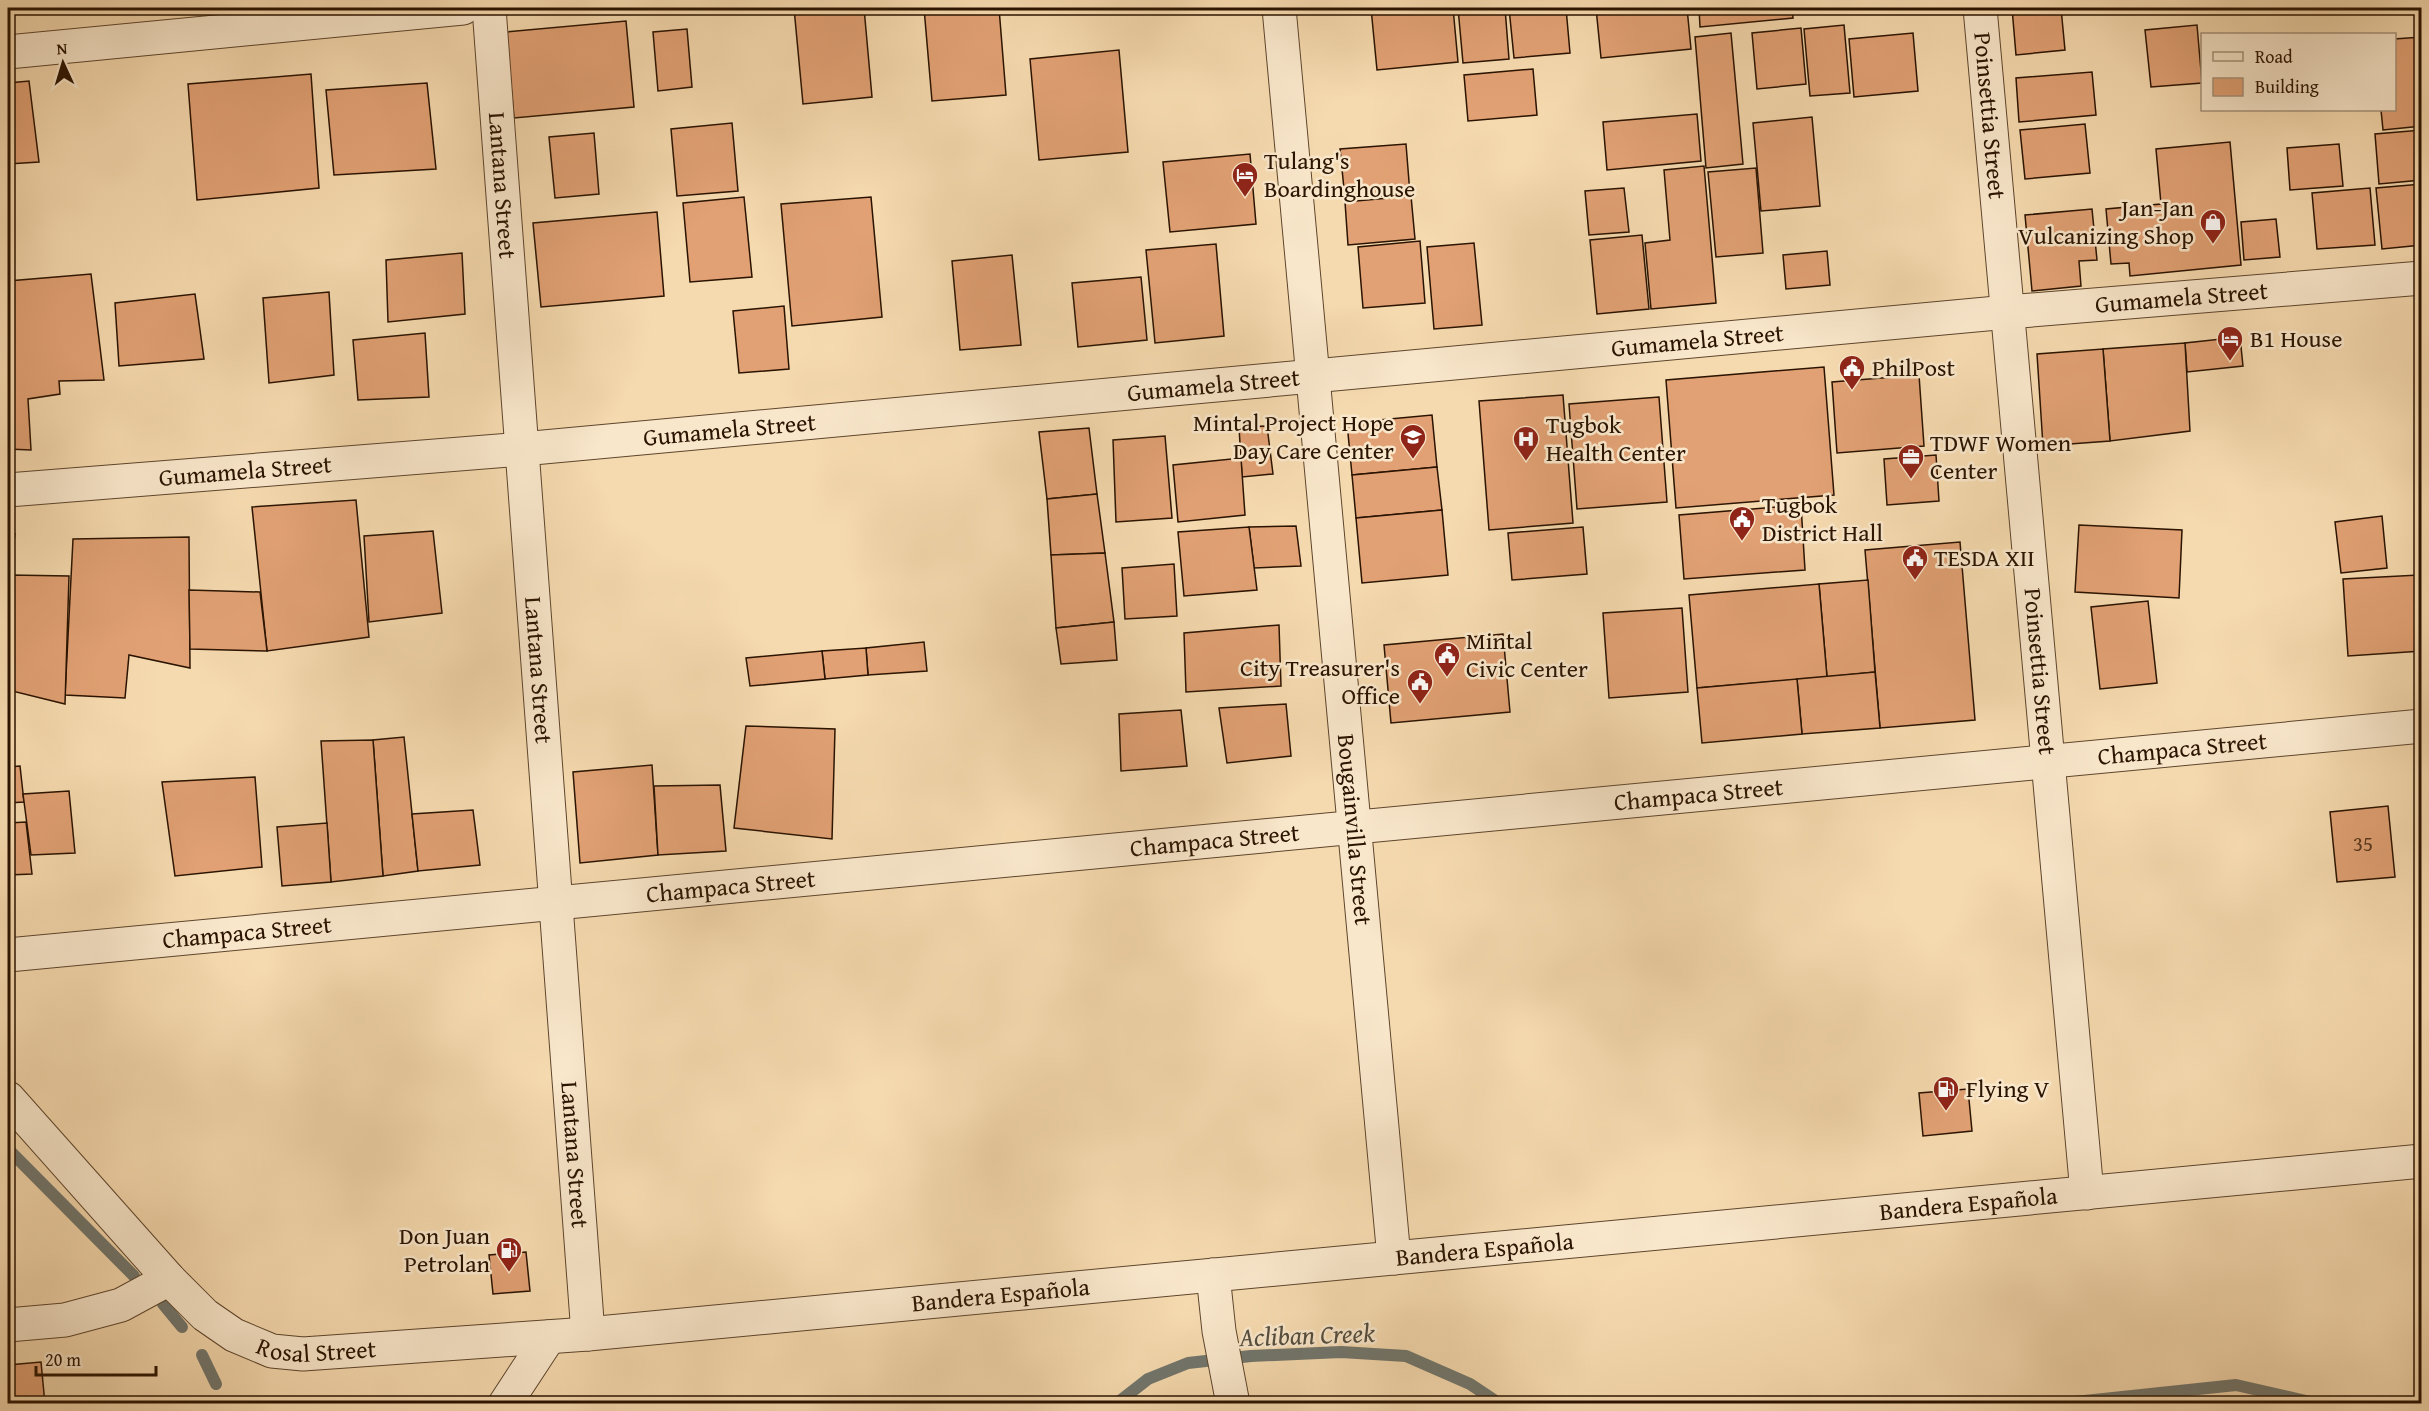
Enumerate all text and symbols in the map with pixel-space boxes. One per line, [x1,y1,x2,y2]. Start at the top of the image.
street label: Poinsettia Street [1965,31,2015,201]
north arrow [33,33,93,93]
legend [2201,33,2396,111]
text: N [56,36,68,60]
text: Road [2255,43,2293,70]
text: Building [2255,73,2319,100]
street label: Lantana Street [480,111,526,261]
place label: Tulang's Boardinghouse [1264,143,1415,206]
hotel icon: Tulang's Boardinghouse [1230,160,1260,198]
place label: Jan-Jan Vulcanizing Shop [2018,190,2195,253]
shop icon: Jan-Jan Vulcanizing Shop [2198,207,2228,245]
street label: Gumamela Street [2094,273,2270,322]
street label: Gumamela Street [1610,315,1786,366]
place label: B1 House [2250,321,2342,356]
hotel icon: B1 House [2215,324,2245,362]
place label: PhilPost [1872,350,1956,385]
public building icon: PhilPost [1837,353,1867,391]
street label: Gumamela Street [1126,359,1302,410]
street label: Gumamela Street [642,404,818,455]
place label: Mintal Project Hope Day Care Center [1193,405,1394,468]
place label: Tugbok Health Center [1546,407,1686,470]
school or university icon: Mintal Project Hope Day Care Center [1398,422,1428,460]
hospital icon: Tugbok Health Center [1511,424,1541,462]
place label: TDWF Women Center [1930,425,2072,488]
office icon: TDWF Women Center [1896,442,1926,480]
street label: Gumamela Street [158,446,333,495]
place label: Tugbok District Hall [1762,487,1883,550]
public building icon: Tugbok District Hall [1727,504,1757,542]
place label: TESDA Ⅻ [1934,540,2035,575]
public building icon: TESDA Ⅻ [1900,543,1930,581]
street label: Poinsettia Street [2015,586,2065,757]
street label: Lantana Street [516,595,562,745]
place label: Mintal Civic Center [1466,623,1588,686]
public building icon: Mintal Civic Center [1432,640,1462,678]
place label: City Treasurer's Office [1240,650,1400,713]
public building icon: City Treasurer's Office [1405,667,1435,705]
street label: Champaca Street [2096,723,2269,774]
street label: Bougainvilla Street [1329,732,1381,927]
street label: Champaca Street [1612,769,1785,820]
street label: Champaca Street [1128,815,1301,865]
house number: 35 [2353,828,2373,859]
street label: Champaca Street [645,860,817,911]
street label: Champaca Street [161,906,334,957]
place label: Flying V [1966,1071,2050,1106]
fuel station icon: Flying V [1931,1074,1961,1112]
street label: Lantana Street [552,1080,598,1230]
street label: Bandera Española [1878,1177,2060,1229]
place label: Don Juan Petrolan [399,1218,491,1281]
street label: Bandera Española [1394,1223,1576,1275]
fuel station icon: Don Juan Petrolan [494,1235,524,1273]
street label: Bandera Española [910,1269,1092,1320]
water label: Acliban Creek [1238,1313,1376,1356]
street label: Rosal Street [251,1328,378,1371]
scale bar [36,1339,156,1377]
text: 20 m [45,1346,81,1373]

